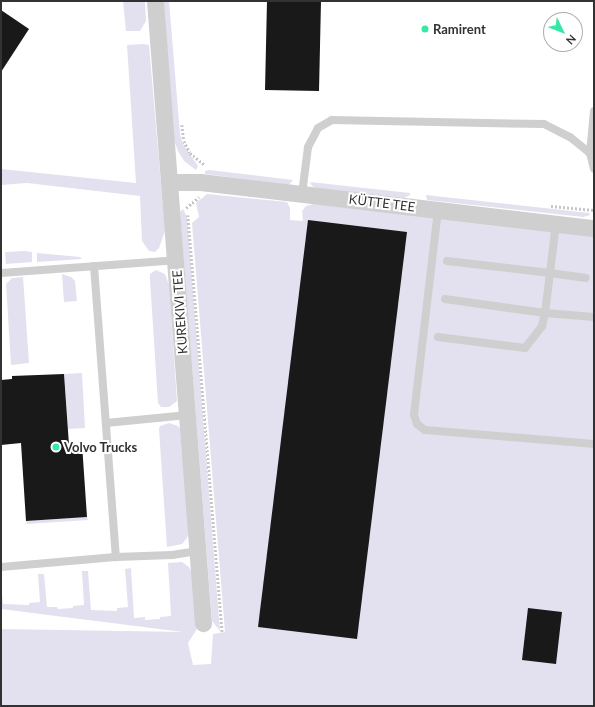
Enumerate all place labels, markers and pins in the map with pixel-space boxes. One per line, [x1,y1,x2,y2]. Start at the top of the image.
place label: Ramirent [433,21,486,37]
marker: Ramirent [420,24,430,34]
place label: Volvo Trucks [64,439,138,455]
marker: Volvo Trucks [51,442,61,452]

